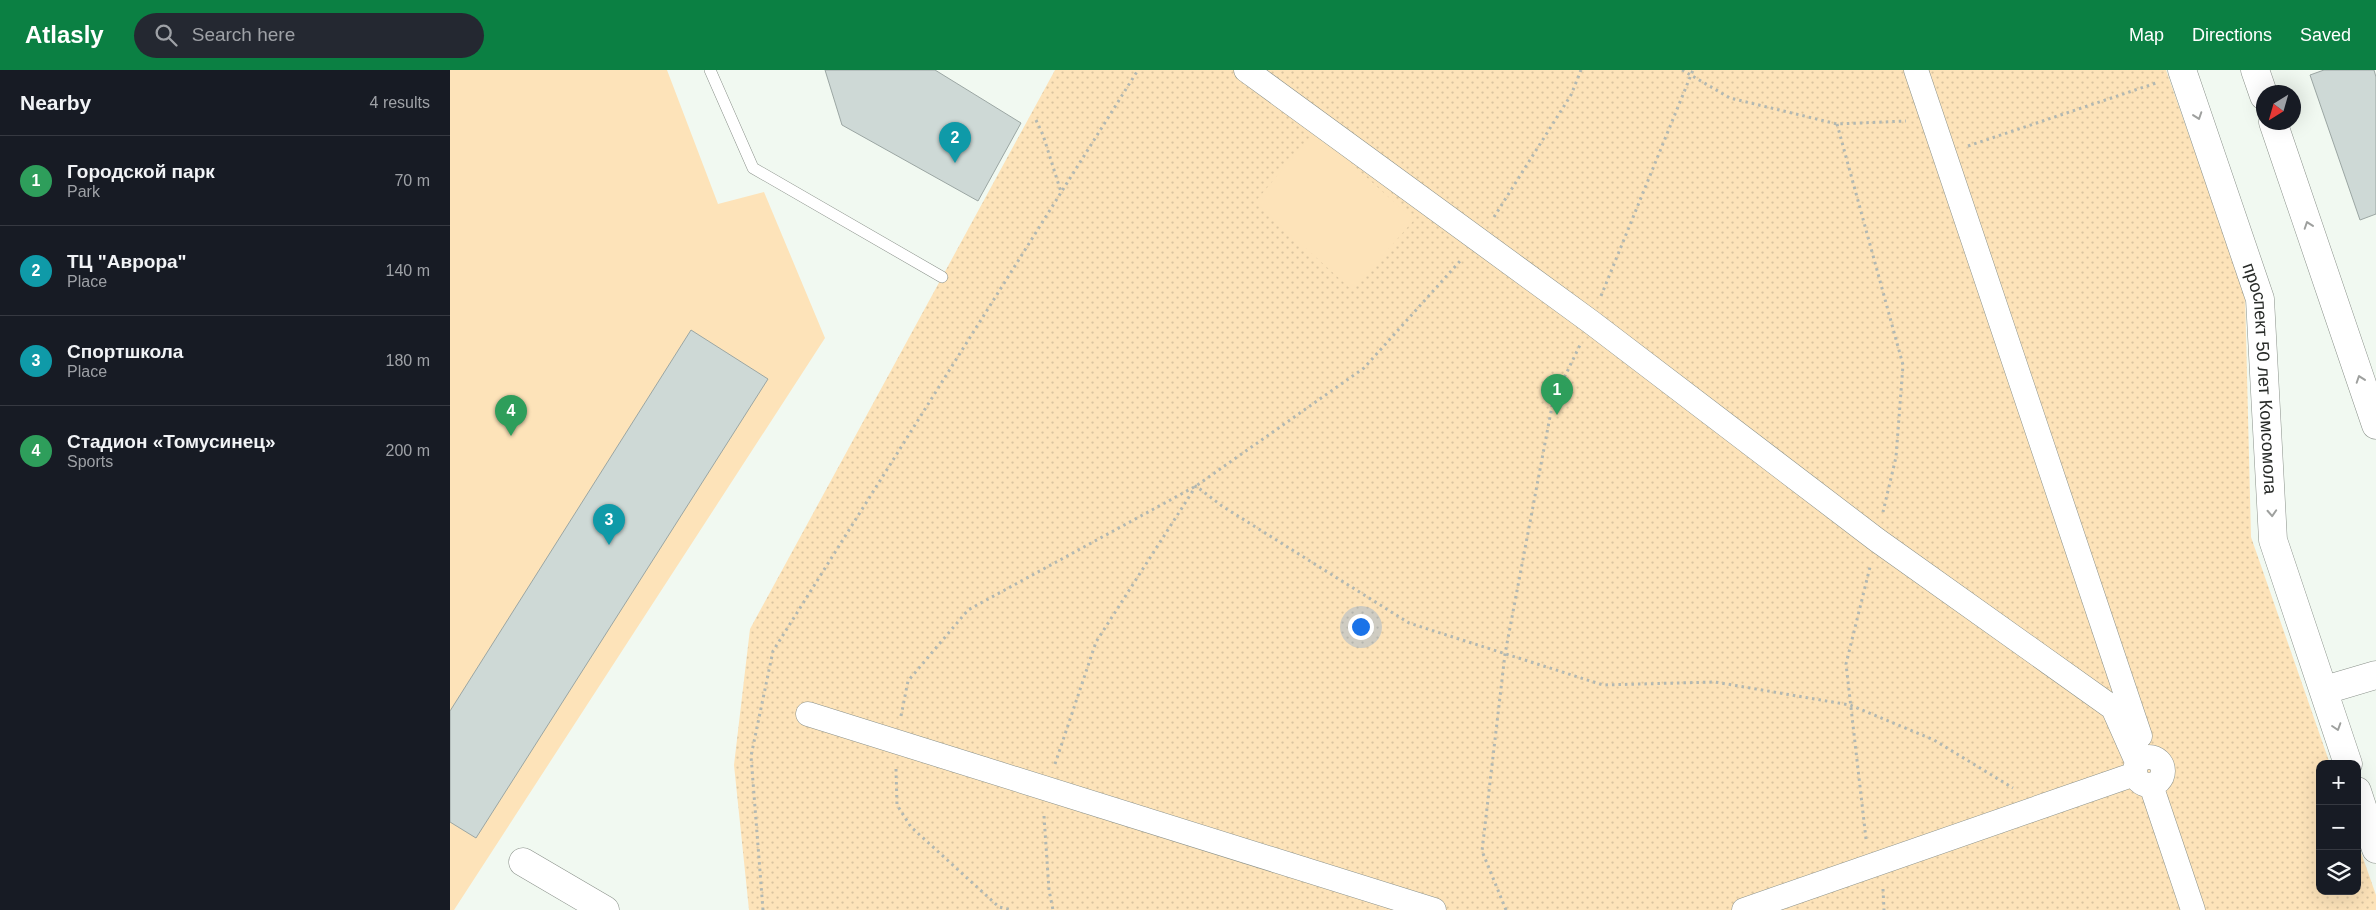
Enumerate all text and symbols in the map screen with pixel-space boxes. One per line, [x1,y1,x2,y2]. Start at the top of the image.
search box [134,13,484,58]
text: Atlasly [25,21,104,48]
icon: search [152,21,180,49]
text: Search here [192,24,295,45]
text: Map [2129,25,2164,45]
text: Directions [2192,25,2272,45]
text: Saved [2300,25,2351,45]
north arrow [2256,85,2301,130]
text: Nearby [20,91,91,114]
text: 4 results [370,94,430,111]
one-way arrow [2192,111,2202,120]
pin: 2 [939,122,971,163]
text: Городской парк [67,161,215,182]
text: 1 [32,172,40,189]
text: 70 m [394,172,430,189]
text: Park [67,183,100,200]
one-way arrow [2303,221,2313,230]
text: ТЦ "Аврора" [67,251,187,272]
street label: проспект 50 лет Комсомола [2239,260,2281,496]
text: 2 [32,262,40,279]
text: 140 m [386,262,430,279]
text: Place [67,273,107,290]
text: Спортшкола [67,341,183,362]
text: 3 [32,352,40,369]
text: 180 m [386,352,430,369]
text: Place [67,363,107,380]
pin: 1 [1541,374,1573,415]
one-way arrow [2356,375,2366,383]
pin: 4 [495,395,527,436]
text: Стадион «Томусинец» [67,431,275,452]
text: 4 [32,442,40,459]
text: 200 m [386,442,430,459]
text: Sports [67,453,113,470]
pin: 3 [593,504,625,545]
one-way arrow [2266,509,2277,517]
your location [1348,614,1374,640]
one-way arrow [2331,722,2341,731]
map controls [2316,760,2361,895]
button: + [2316,760,2361,805]
button: − [2316,805,2361,850]
button: layers [2316,850,2361,895]

